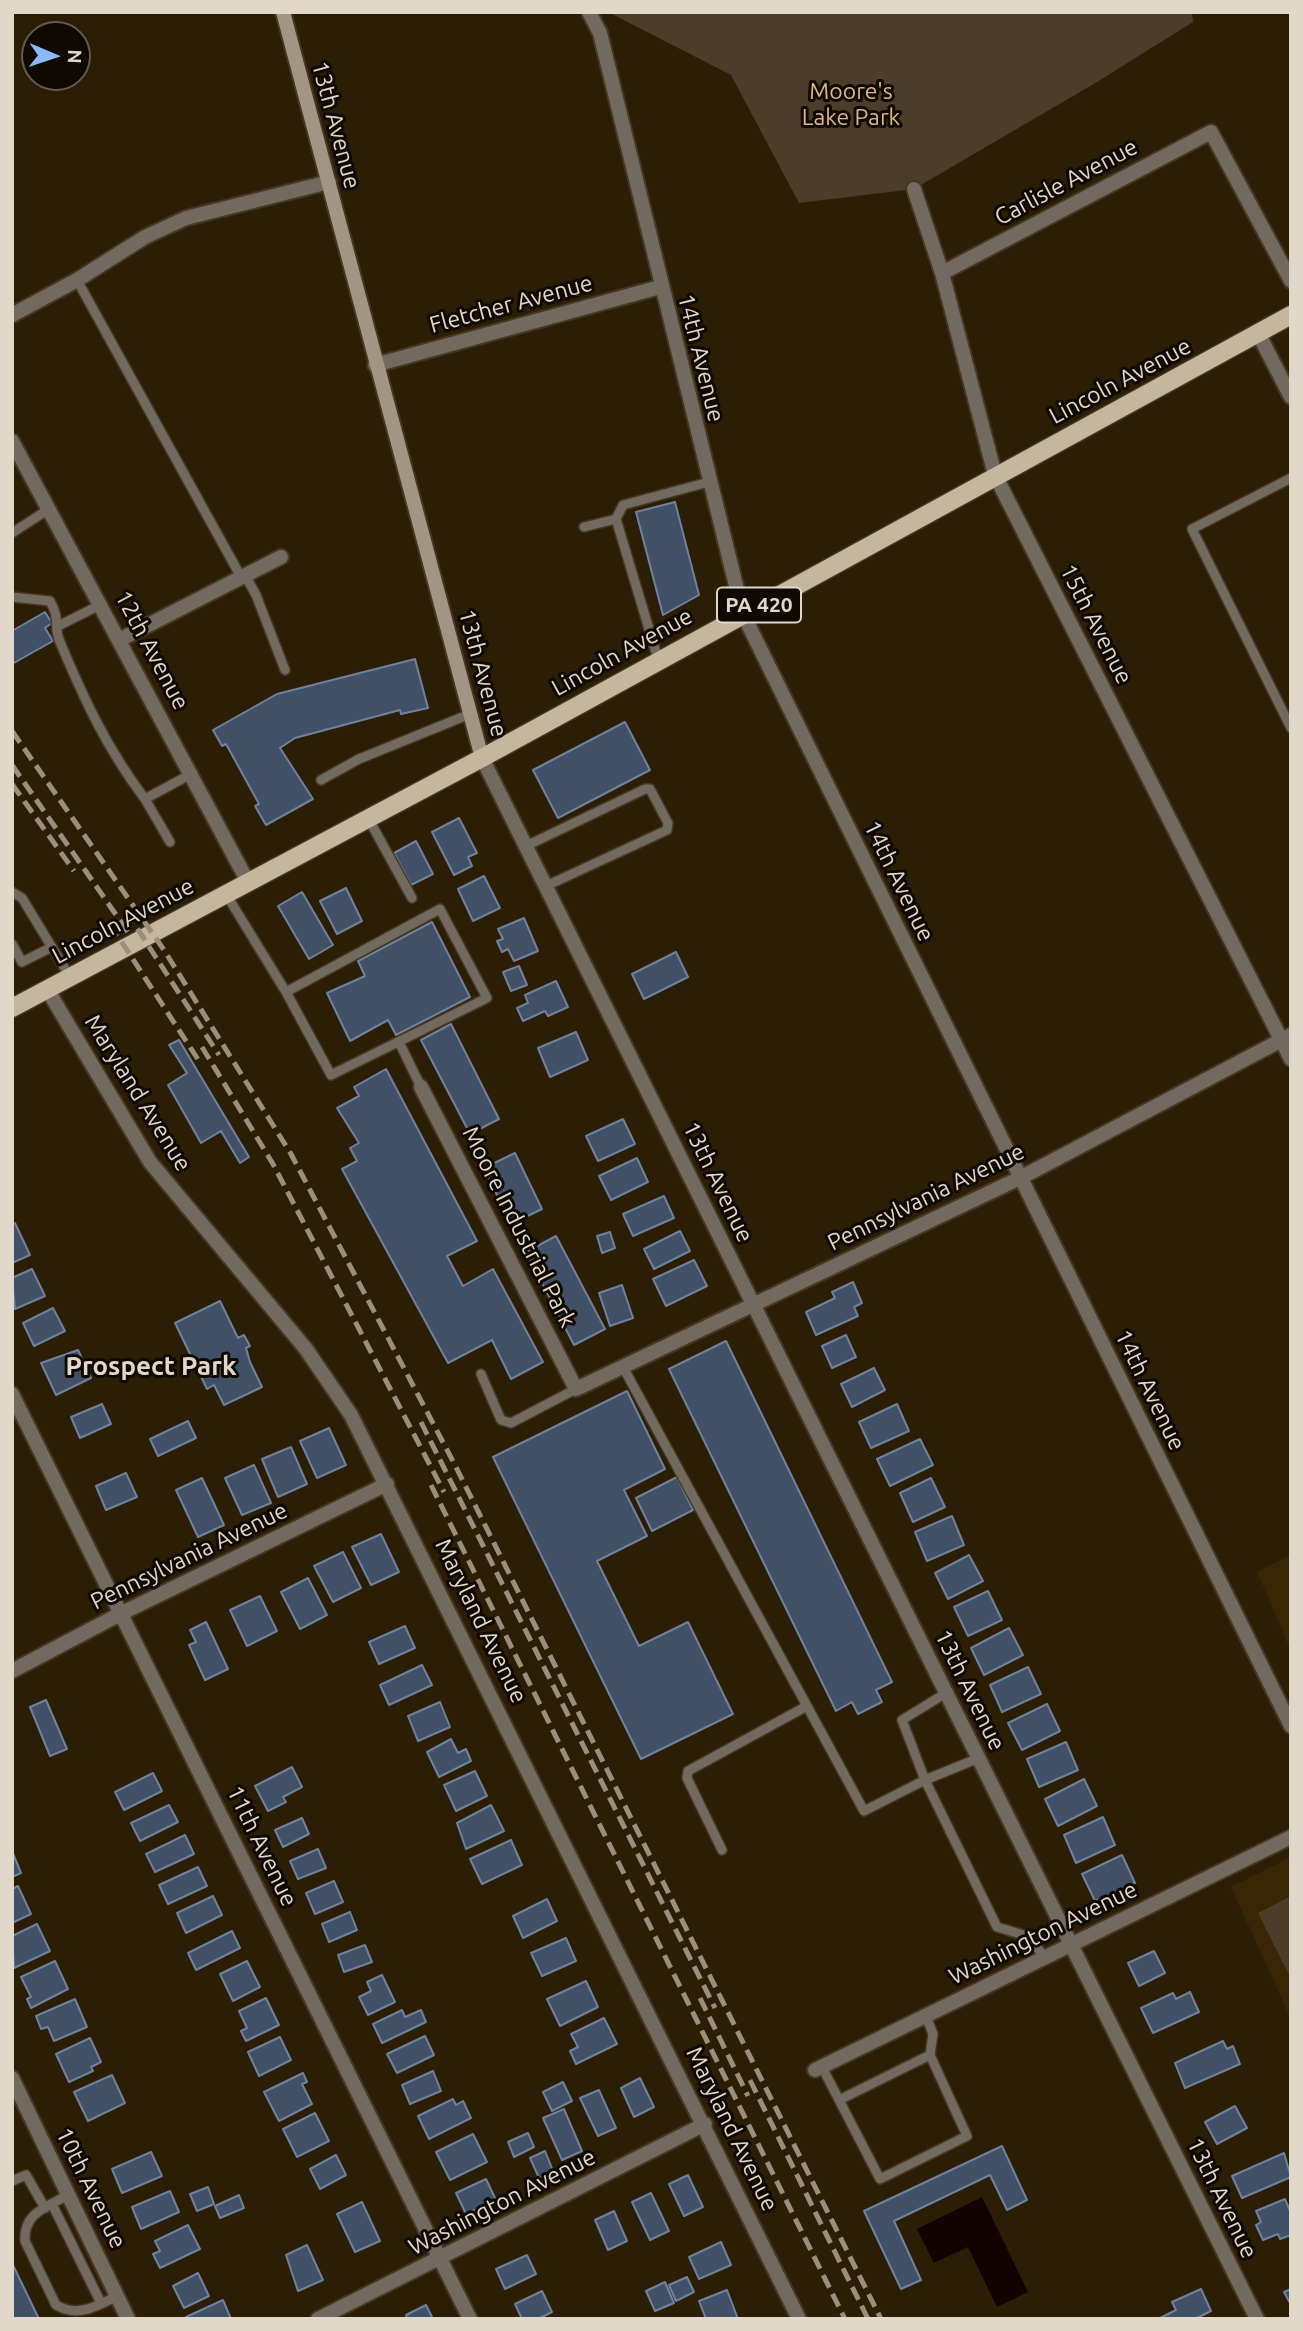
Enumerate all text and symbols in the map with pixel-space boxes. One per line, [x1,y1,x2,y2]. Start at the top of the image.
north arrow [21,21,91,91]
text: N [64,49,86,64]
street label: 13th Avenue [306,58,366,192]
park label: Moore's Lake Park [802,77,900,131]
street label: Carlisle Avenue [990,133,1142,231]
street label: Fletcher Avenue [426,269,596,339]
street label: 14th Avenue [672,291,730,425]
street label: Lincoln Avenue [1044,332,1196,430]
street label: 15th Avenue [1054,559,1138,689]
street label: 12th Avenue [109,586,195,714]
road number: PA 420 [717,588,801,622]
street label: Lincoln Avenue [547,602,697,702]
street label: 13th Avenue [453,606,513,740]
street label: 14th Avenue [858,816,940,946]
street label: Lincoln Avenue [47,872,199,970]
street label: Maryland Avenue [79,1010,197,1176]
street label: 13th Avenue [677,1117,759,1247]
street label: Moore Industrial Park [456,1122,582,1332]
street label: Pennsylvania Avenue [823,1137,1029,1257]
street label: 14th Avenue [1109,1325,1191,1455]
district label: Prospect Park [66,1350,236,1382]
street label: Pennsylvania Avenue [86,1496,292,1616]
street label: Maryland Avenue [429,1534,533,1708]
street label: 13th Avenue [929,1625,1011,1755]
street label: 11th Avenue [221,1781,303,1911]
street label: Washington Avenue [944,1875,1142,1991]
street label: Maryland Avenue [680,2042,784,2216]
street label: 10th Avenue [50,2123,132,2253]
street label: 13th Avenue [1181,2133,1263,2263]
street label: Washington Avenue [404,2143,600,2261]

